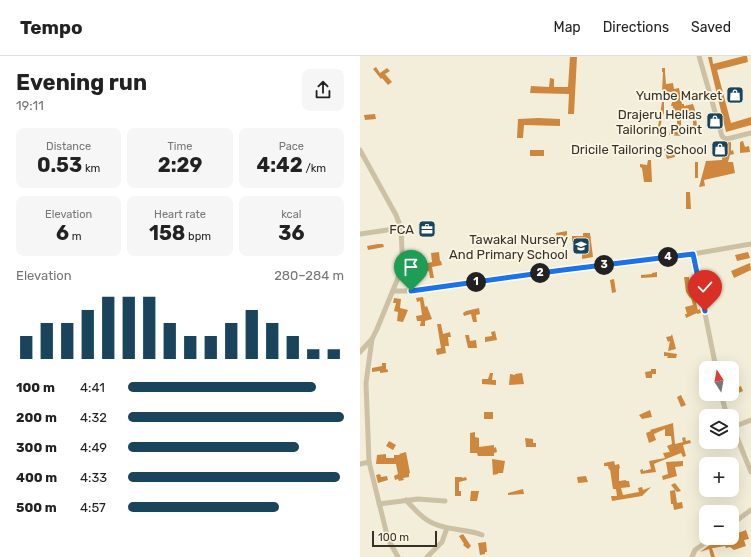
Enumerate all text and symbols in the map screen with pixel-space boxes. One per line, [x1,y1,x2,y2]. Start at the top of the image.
text: Tempo [20,16,83,39]
text: Map [554,19,581,36]
text: Directions [603,19,669,36]
text: Saved [691,19,731,36]
text: Evening run [16,69,147,96]
button: share [302,69,344,111]
shop icon: Yumbe Market [725,85,745,105]
place label: Yumbe Market [636,88,722,103]
text: 19:11 [16,98,44,113]
place label: Drajeru Hellas Tailoring Point [616,107,702,138]
shop icon: Drajeru Hellas Tailoring Point [705,111,725,131]
shop icon: Dricile Tailoring School [710,139,730,159]
text: Distance [46,140,91,153]
text: Time [168,140,192,153]
text: Pace [279,140,304,153]
place label: Dricile Tailoring School [571,142,707,158]
text: 0.53 [37,153,82,177]
text: 2:29 [158,153,202,177]
text: 4:42 [257,153,303,177]
text: km [82,162,100,175]
text: /km [303,162,326,175]
text: Elevation [45,208,92,221]
text: Heart rate [154,208,206,221]
text: kcal [281,208,301,221]
office icon: FCA [417,219,437,239]
text: 6 [56,221,69,245]
text: 158 [149,221,185,245]
text: 36 [278,221,304,245]
place label: FCA [389,222,414,237]
text: m [69,230,81,243]
text: bpm [185,230,211,243]
place label: Tawakal Nursery And Primary School [449,232,568,262]
school or university icon: Tawakal Nursery And Primary School [571,236,591,256]
pin: 4 [658,247,678,267]
pin [394,250,428,291]
text: 4 [664,250,672,263]
pin: 3 [594,255,614,275]
icon: arrive [400,256,422,278]
text: 3 [600,258,608,271]
pin: 2 [530,263,550,283]
text: 2 [536,266,544,279]
text: Elevation [16,268,72,283]
text: 280–284 m [274,268,344,283]
pin [688,270,722,311]
pin: 1 [466,272,486,292]
text: 1 [473,275,479,288]
icon: check [694,276,716,298]
north arrow [699,361,739,401]
map controls [699,361,739,545]
text: 100 m [16,380,55,395]
text: 4:41 [80,380,105,395]
button: layers [699,409,739,449]
text: 200 m [16,410,57,425]
text: 4:32 [80,410,107,425]
text: 300 m [16,440,57,455]
text: 4:49 [80,440,107,455]
button: + [699,457,739,497]
text: 400 m [16,470,57,485]
text: 4:33 [80,470,107,485]
text: 500 m [16,500,57,515]
text: 4:57 [80,500,106,515]
button: − [699,505,739,545]
scale bar [372,529,437,548]
text: 100 m [378,531,409,544]

